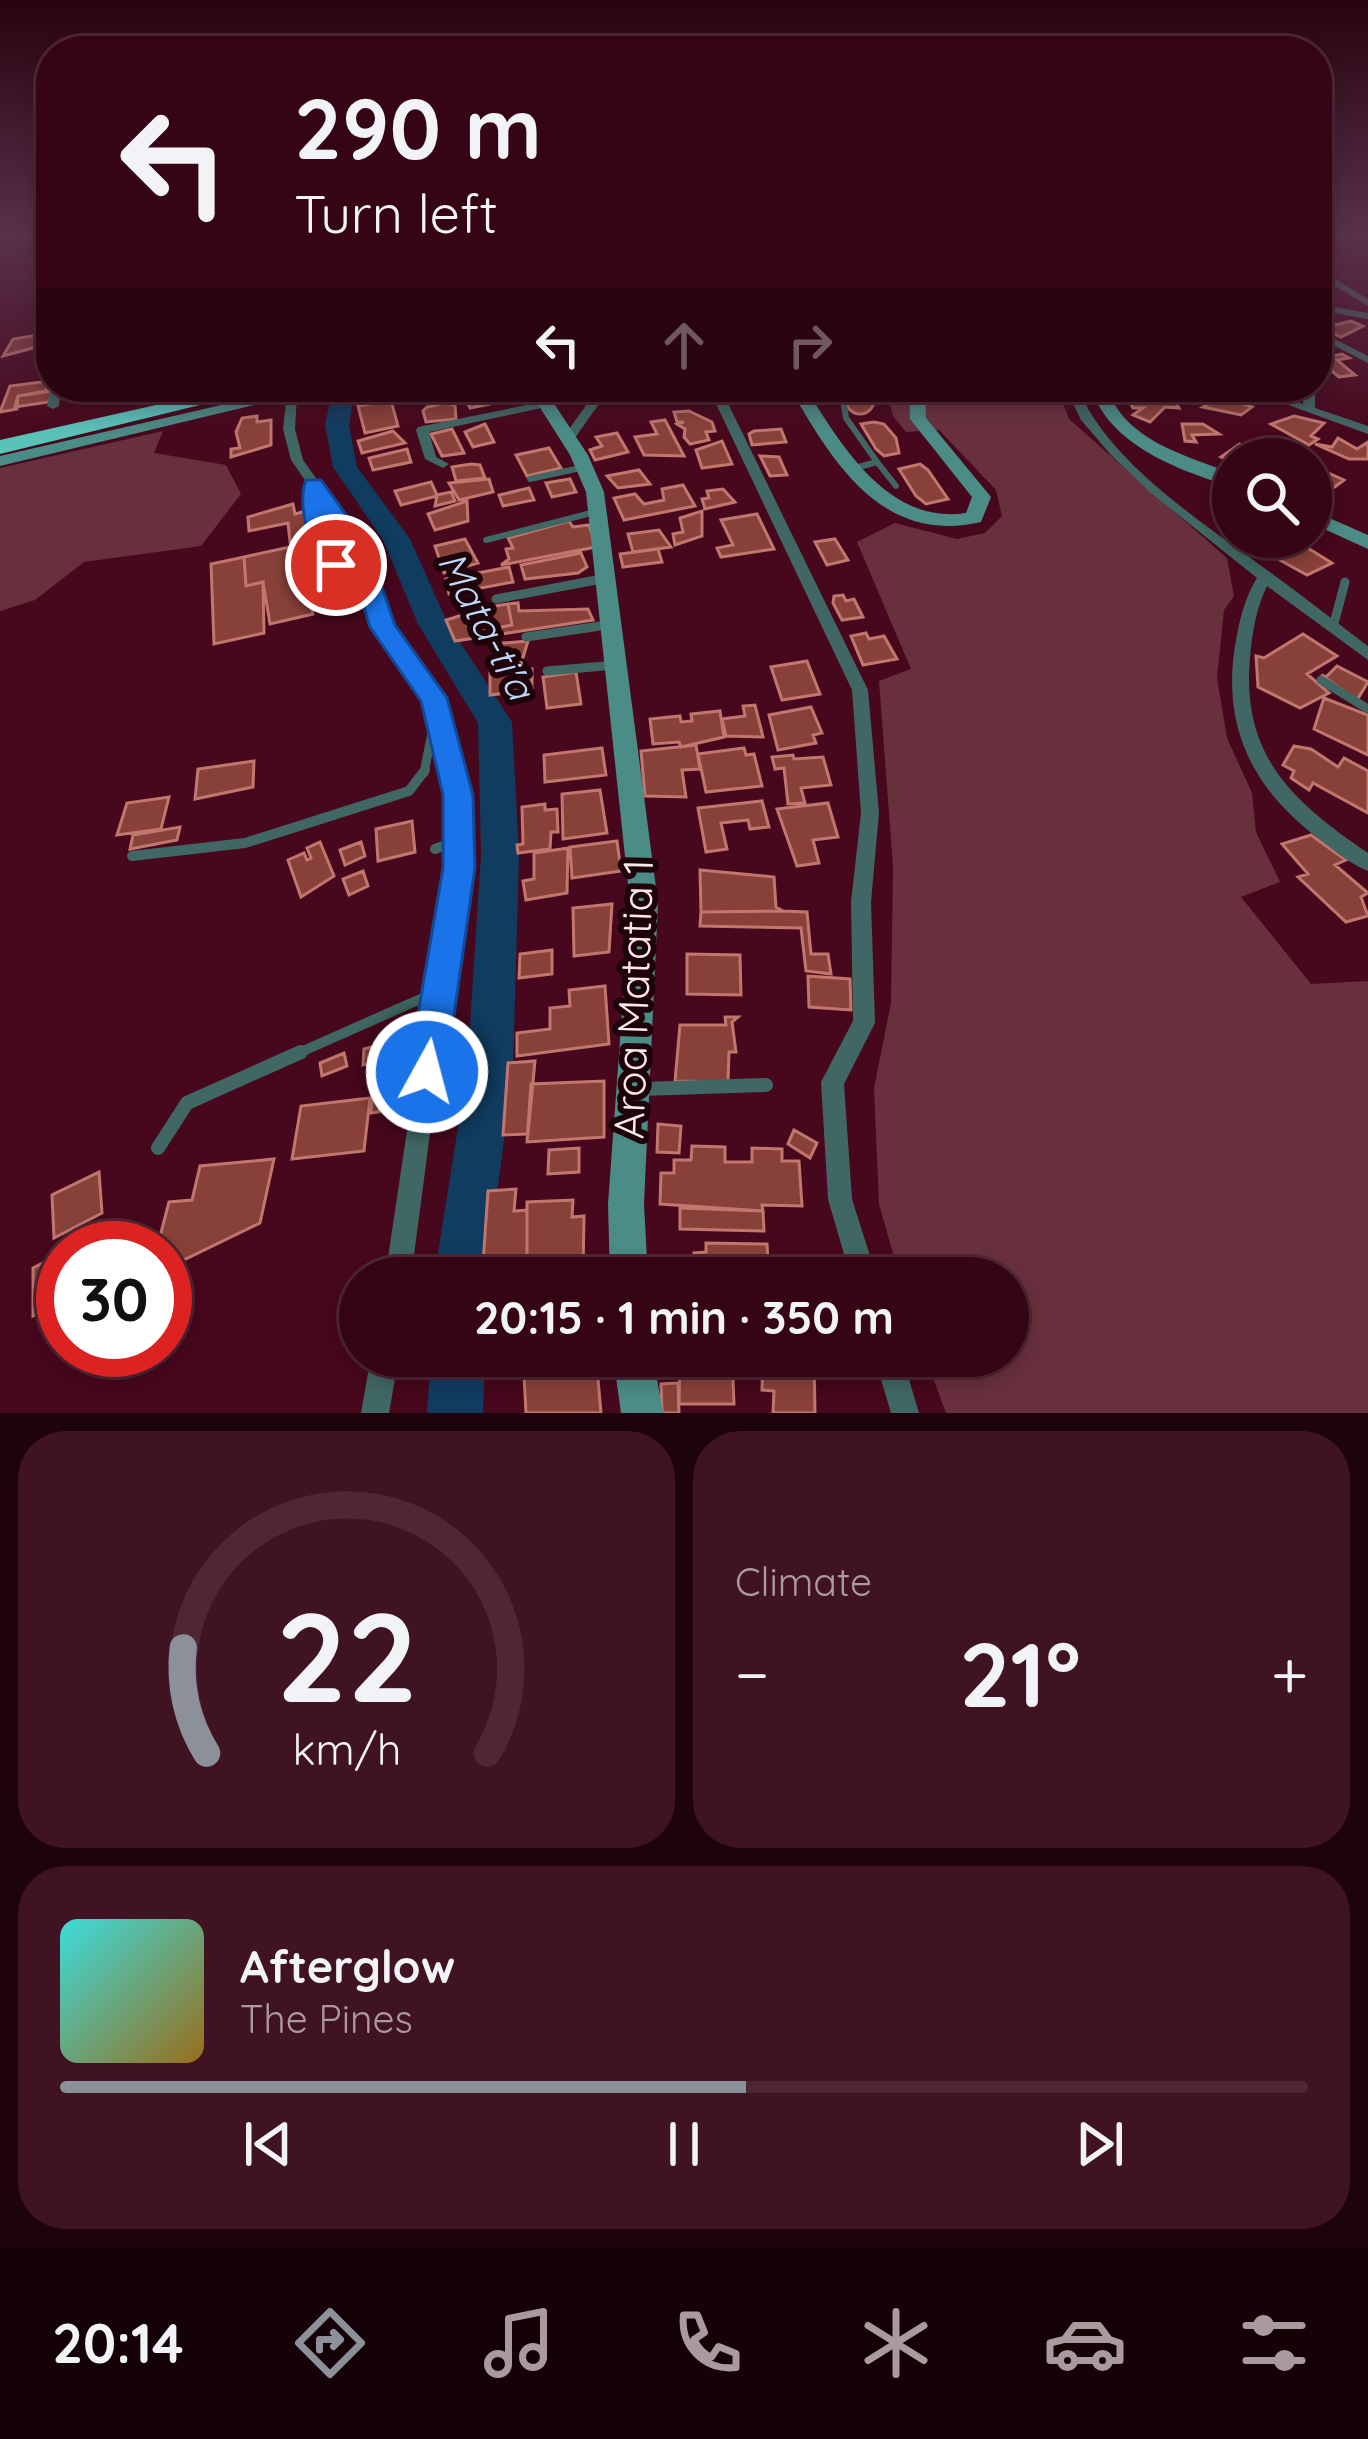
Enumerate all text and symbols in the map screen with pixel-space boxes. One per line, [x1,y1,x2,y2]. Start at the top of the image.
text: 290 m [294,75,542,180]
icon: left [96,84,252,240]
text: Turn left [294,179,498,247]
icon: left [525,312,591,378]
icon: ahead [651,312,717,378]
icon: right [777,312,843,378]
map controls [1212,438,1332,558]
button: search [1212,438,1332,558]
pin [285,514,387,616]
icon: arrive [303,532,369,598]
water label: Mata-ti'a [428,543,547,710]
street label: Aroa Matatia 1 [602,858,664,1140]
position arrow [364,1009,490,1135]
speed limit sign: 30 [36,1221,192,1377]
text: 20:15 · 1 min · 350 m [474,1289,894,1345]
text: Climate [735,1557,872,1606]
text: 22 [275,1577,418,1733]
text: 21° [959,1617,1081,1730]
text: − [735,1632,769,1715]
text: + [1271,1632,1308,1715]
text: km/h [292,1721,401,1775]
text: Afterglow [240,1938,455,1994]
text: The Pines [240,1994,413,2043]
icon: previous [235,2111,301,2177]
icon: pause [651,2111,717,2177]
icon: next [1067,2111,1133,2177]
icon: directions [288,2301,372,2385]
icon: music [477,2301,561,2385]
icon: phone [666,2301,750,2385]
icon: climate [854,2301,938,2385]
icon: car [1043,2301,1127,2385]
icon: filters [1232,2301,1316,2385]
text: 20:14 [52,2309,184,2377]

